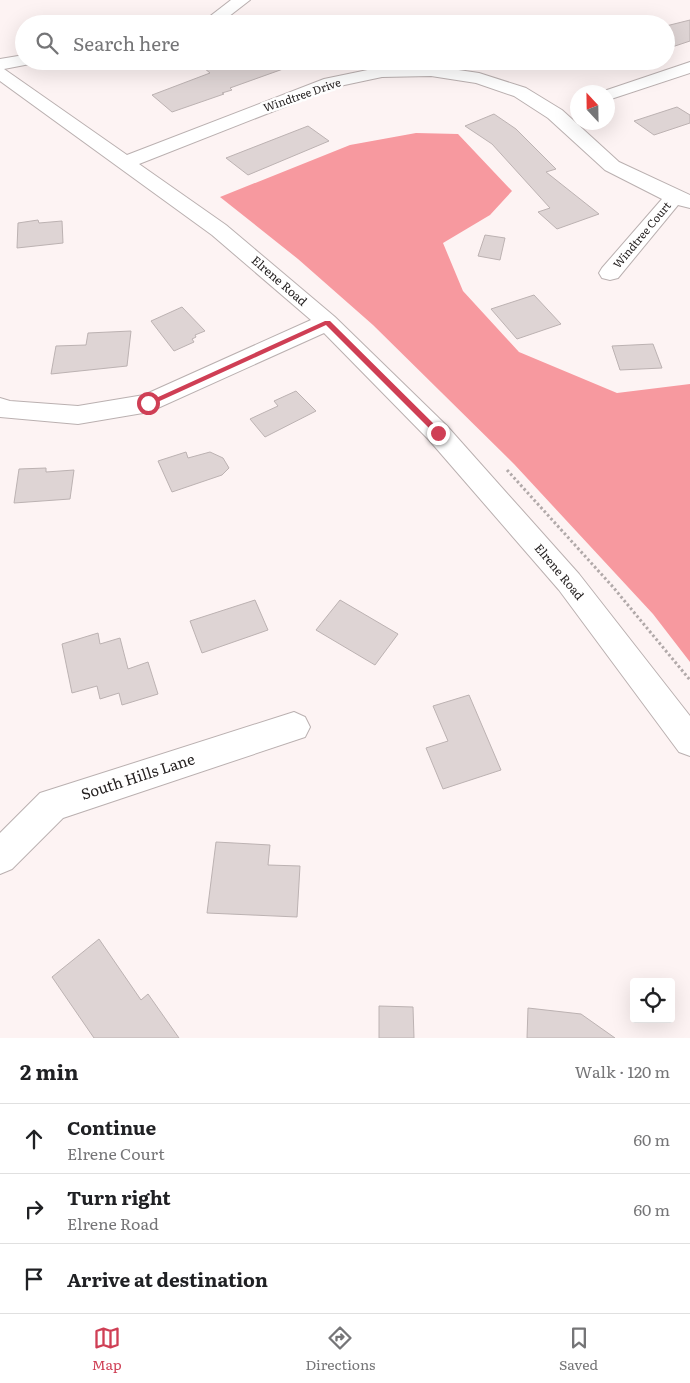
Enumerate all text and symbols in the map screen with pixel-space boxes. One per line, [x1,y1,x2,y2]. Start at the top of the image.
search box [15,15,675,70]
icon: search [33,29,61,57]
text: Search here [73,29,180,57]
street label: Windtree Drive [261,73,343,115]
north arrow [570,85,615,130]
street label: Windtree Court [608,197,674,271]
street label: Elrene Road [248,251,312,310]
route start [137,392,160,415]
route end [427,422,450,445]
street label: Elrene Road [531,539,589,604]
street label: South Hills Lane [78,746,198,805]
map controls [630,978,675,1023]
button: locate [630,978,675,1023]
text: 2 min [20,1055,79,1086]
text: Walk · 120 m [575,1059,670,1083]
text: Continue [67,1113,156,1141]
icon: ahead [20,1125,48,1153]
text: 60 m [633,1127,670,1151]
text: Elrene Court [67,1141,165,1165]
text: Turn right [67,1183,171,1211]
icon: right [20,1195,48,1223]
text: 60 m [633,1197,670,1221]
text: Elrene Road [67,1211,159,1235]
icon: arrive [20,1265,48,1293]
text: Arrive at destination [67,1265,268,1293]
tab: Map [92,1324,122,1374]
tab: Directions [305,1324,375,1374]
tab: Saved [559,1324,598,1374]

